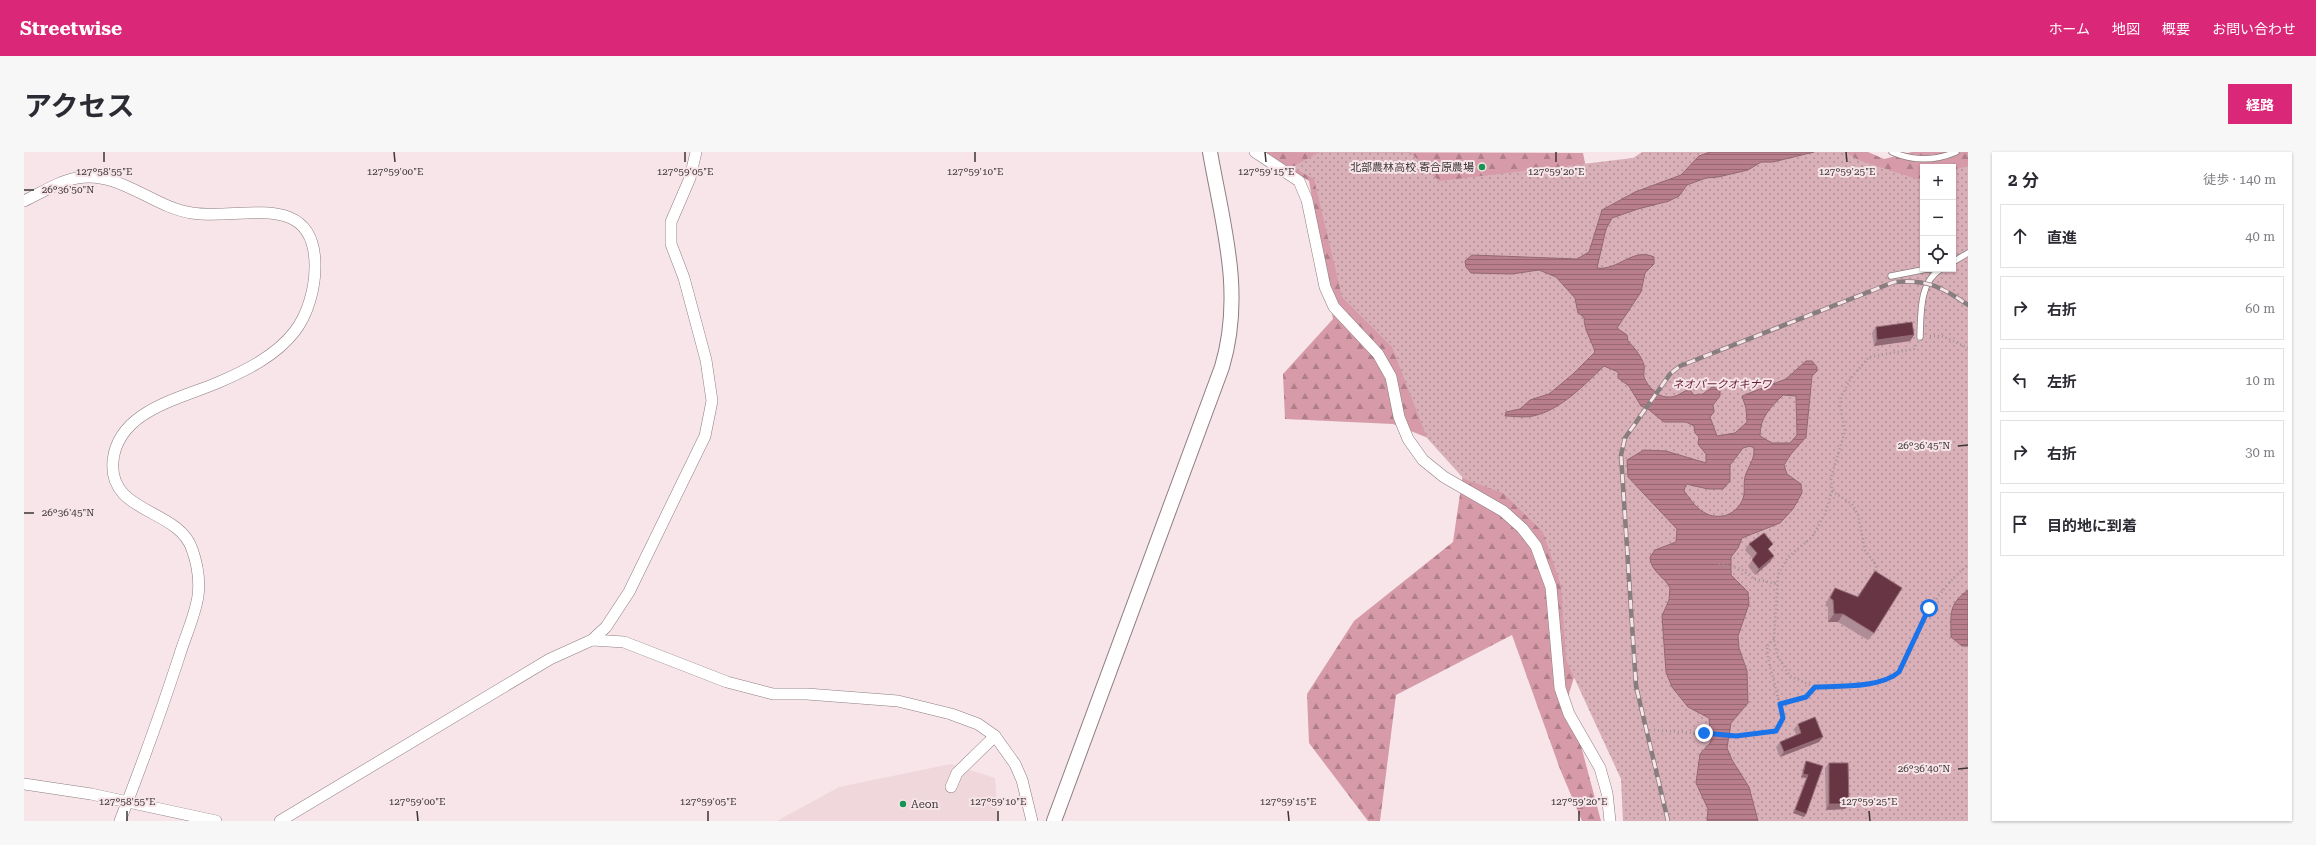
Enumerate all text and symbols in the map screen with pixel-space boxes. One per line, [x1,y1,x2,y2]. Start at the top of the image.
text: Streetwise [20,17,122,40]
text: ホーム [2048,21,2090,37]
text: 地図 [2112,21,2140,37]
text: 概要 [2162,21,2190,37]
text: お問い合わせ [2212,21,2296,37]
button: 経路 [2228,84,2292,124]
text: アクセス [24,90,135,123]
place label: 北部農林高校 寄合原農場 [1350,161,1474,174]
marker: 北部農林高校 寄合原農場 [1477,162,1487,172]
map controls [1920,164,1956,272]
button: + [1920,164,1956,200]
text: 127°58'55"E [76,166,132,177]
text: 127°59'00"E [367,166,423,177]
text: 127°59'05"E [657,166,713,177]
text: 127°59'10"E [947,166,1003,177]
text: 127°59'15"E [1238,166,1294,177]
text: 127°59'20"E [1528,166,1584,177]
text: 127°59'25"E [1819,166,1875,177]
text: 2 分 [2008,170,2039,190]
text: 徒歩 · 140 m [2203,172,2276,187]
text: 26°36'50"N [42,184,94,195]
button: − [1920,200,1956,236]
icon: ahead [2009,225,2031,247]
text: 直進 [2047,229,2077,247]
text: 40 m [2245,229,2275,244]
button: locate [1920,236,1956,272]
icon: right [2009,297,2031,319]
text: 右折 [2047,301,2077,319]
text: 60 m [2245,301,2275,316]
icon: left [2009,369,2031,391]
text: 左折 [2047,373,2077,391]
text: 10 m [2245,373,2275,388]
park label: ネオパークオキナワ [1673,378,1772,391]
text: 26°36'45"N [1898,440,1950,451]
icon: right [2009,441,2031,463]
text: 右折 [2047,445,2077,463]
text: 30 m [2245,445,2275,460]
text: 26°36'45"N [42,507,94,518]
icon: arrive [2009,513,2031,535]
text: 目的地に到着 [2047,517,2137,535]
route start [1920,599,1938,617]
route end [1695,724,1713,742]
text: 26°36'40"N [1898,763,1950,774]
text: 127°58'55"E [99,796,155,807]
text: 127°59'00"E [389,796,445,807]
text: 127°59'05"E [680,796,736,807]
text: 127°59'10"E [970,796,1026,807]
text: 127°59'15"E [1260,796,1316,807]
text: 127°59'20"E [1551,796,1607,807]
text: 127°59'25"E [1841,796,1897,807]
place label: Aeon [911,798,939,811]
marker: Aeon [898,799,908,809]

